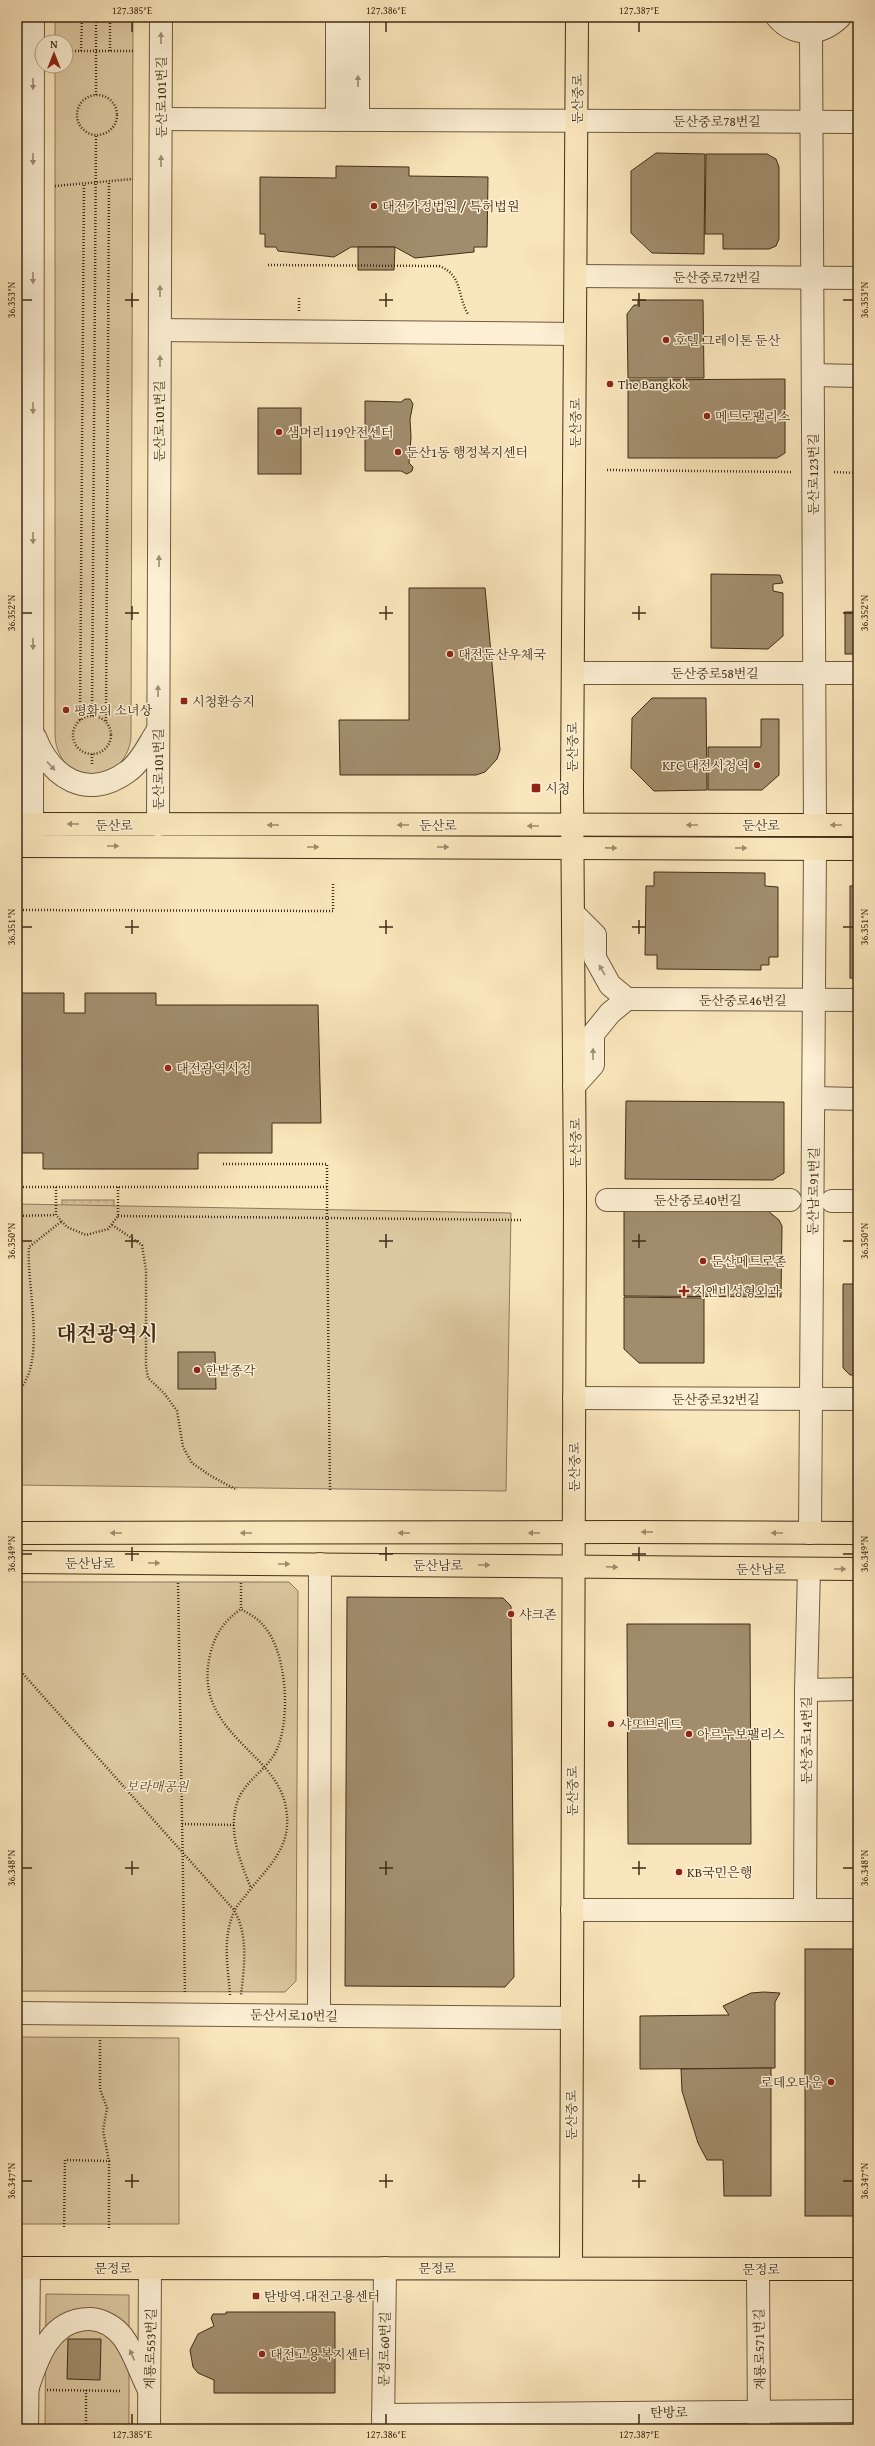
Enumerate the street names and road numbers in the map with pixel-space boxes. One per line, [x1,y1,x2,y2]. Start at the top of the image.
street label: 둔산로101번길 [152,56,171,138]
street label: 둔산중로 [568,73,587,124]
street label: 둔산중로78번길 [673,112,761,131]
street label: 둔산중로72번길 [673,268,761,287]
street label: 둔산로101번길 [150,380,169,462]
street label: 둔산중로 [566,397,585,448]
street label: 둔산로123번길 [804,433,823,515]
street label: 둔산중로58번길 [671,664,759,683]
street label: 둔산중로 [563,721,582,772]
street label: 둔산로101번길 [149,728,168,810]
street label: 둔산로 [95,816,133,835]
street label: 둔산로 [419,816,457,835]
street label: 둔산로 [742,816,780,835]
street label: 둔산중로46번길 [699,991,787,1010]
street label: 둔산중로 [566,1117,585,1168]
street label: 둔산남로91번길 [803,1147,824,1235]
street label: 둔산중로40번길 [654,1191,742,1210]
street label: 둔산중로32번길 [672,1390,760,1409]
street label: 둔산중로 [565,1441,584,1492]
street label: 둔산남로 [65,1554,116,1573]
street label: 둔산남로 [413,1556,464,1575]
street label: 둔산남로 [736,1560,787,1579]
street label: 둔산중로14번길 [797,1696,816,1784]
street label: 둔산중로 [563,1765,582,1816]
street label: 둔산서로10번길 [250,2005,338,2026]
street label: 둔산중로 [562,2089,581,2140]
street label: 문정로 [94,2259,132,2278]
street label: 문정로 [418,2259,456,2278]
street label: 문정로 [742,2260,780,2279]
street label: 계룡로553번길 [140,2308,161,2390]
street label: 계룡로571번길 [749,2308,770,2390]
street label: 문정로60번길 [374,2311,395,2387]
street label: 탄방로 [650,2403,688,2422]

